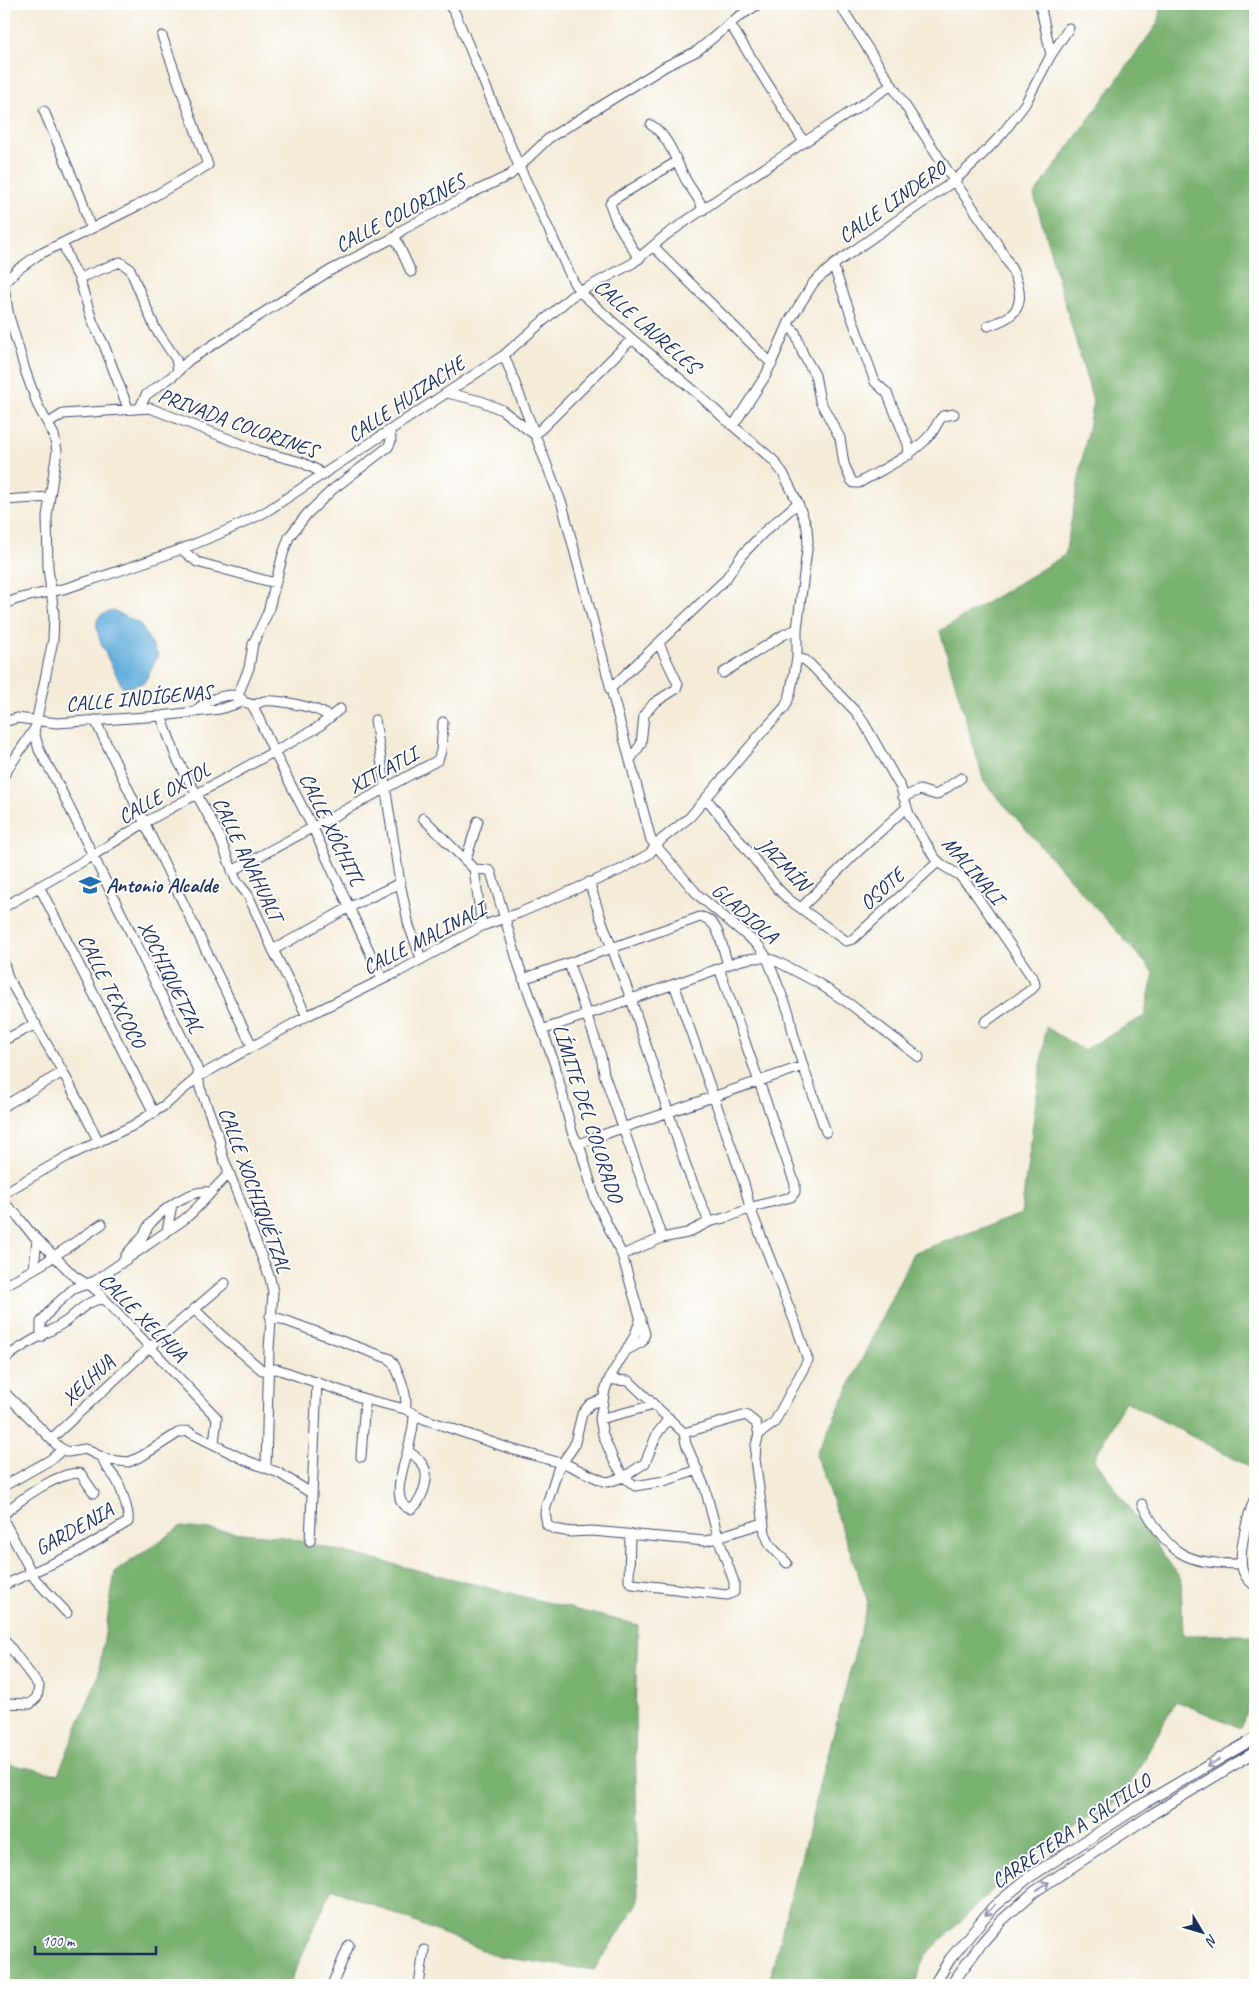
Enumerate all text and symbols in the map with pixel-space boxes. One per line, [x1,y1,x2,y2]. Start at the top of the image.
street label: CALLE LINDERO [833,154,953,249]
street label: CALLE COLORINES [331,167,472,258]
street label: CALLE LAURELES [589,273,708,381]
street label: CALLE HUIZACHE [342,349,472,448]
street label: PRIVADA COLORINES [155,382,324,465]
street label: CALLE INDÍGENAS [65,678,216,717]
street label: XITLATLI [344,739,426,799]
street label: CALLE OXTOL [113,756,216,830]
street label: CALLE XÓCHITL [294,768,371,891]
street label: CALLE ANAHUALT [207,793,291,929]
street label: JAZMÍN [752,831,818,899]
street label: MALINALI [937,831,1013,913]
street label: OSOTE [854,861,912,916]
school or university icon: Antonio Alcalde [77,872,103,898]
place label: Antonio Alcalde [106,872,220,898]
street label: GLADIOLA [706,877,785,950]
street label: CALLE MALINALI [358,894,494,980]
street label: XOCHIQUETZAL [133,917,210,1038]
street label: CALLE TEXCOCO [72,930,153,1054]
street label: LÍMITE DEL COLORADO [547,1021,630,1208]
street label: CALLE XOCHIQUÉTZAL [213,1104,297,1277]
street label: CALLE XELHUA [93,1267,193,1367]
street label: XELHUA [56,1349,120,1411]
street label: GARDENIA [30,1496,119,1561]
one-way arrow [1207,1758,1221,1768]
street label: CARRETERA A SALTILLO [986,1767,1158,1894]
one-way arrow [1036,1881,1050,1891]
one-way arrow [984,1903,996,1916]
north arrow [1176,1906,1226,1956]
scale bar [35,1924,156,1956]
text: N [1201,1931,1221,1950]
text: 100 m [42,1932,76,1951]

